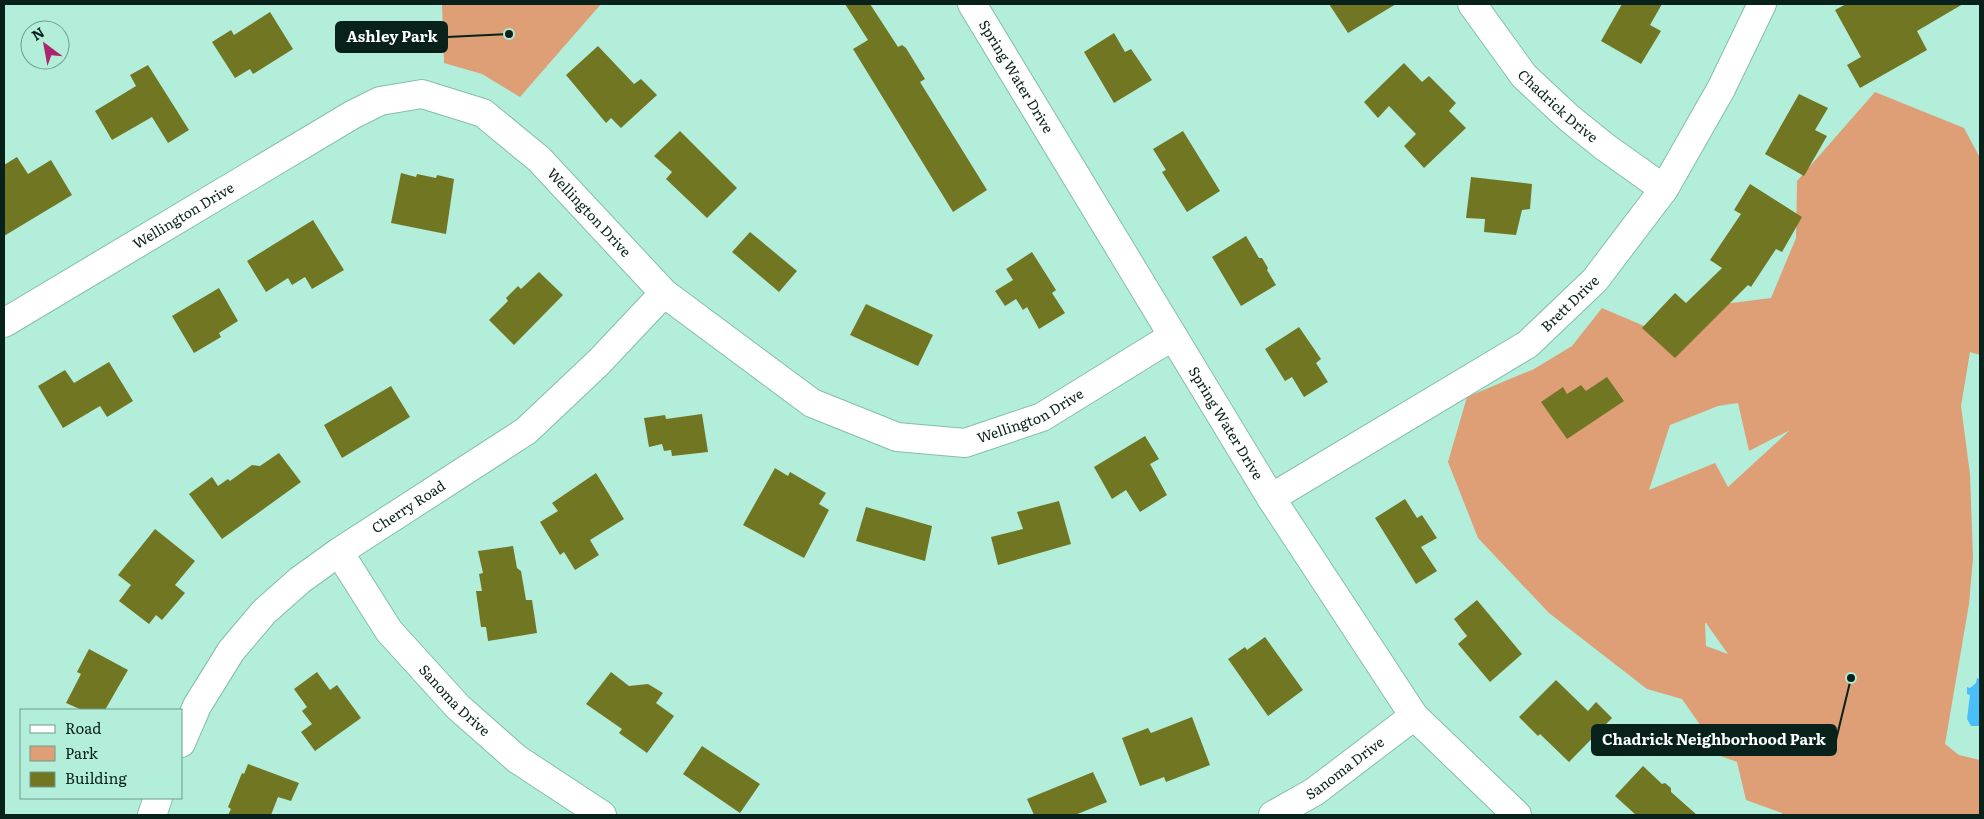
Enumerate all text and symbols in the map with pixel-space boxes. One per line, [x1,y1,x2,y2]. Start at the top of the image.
street label: Spring Water Drive [975,16,1059,137]
north arrow [20,20,70,70]
text: N [27,21,48,45]
callout: Ashley Park [336,22,447,52]
text: Ashley Park [346,24,438,47]
street label: Chadrick Drive [1514,65,1603,147]
street label: Wellington Drive [543,163,636,261]
street label: Wellington Drive [128,177,237,253]
street label: Brett Drive [1536,270,1603,336]
street label: Spring Water Drive [1185,362,1269,483]
street label: Wellington Drive [974,383,1087,447]
street label: Cherry Road [367,475,449,537]
street label: Sanoma Drive [415,660,495,740]
legend [20,709,182,799]
text: Road [65,716,101,739]
callout: Chadrick Neighborhood Park [1592,725,1836,755]
text: Chadrick Neighborhood Park [1602,727,1827,750]
street label: Sanoma Drive [1302,731,1388,804]
text: Park [65,741,99,764]
text: Building [65,766,127,789]

